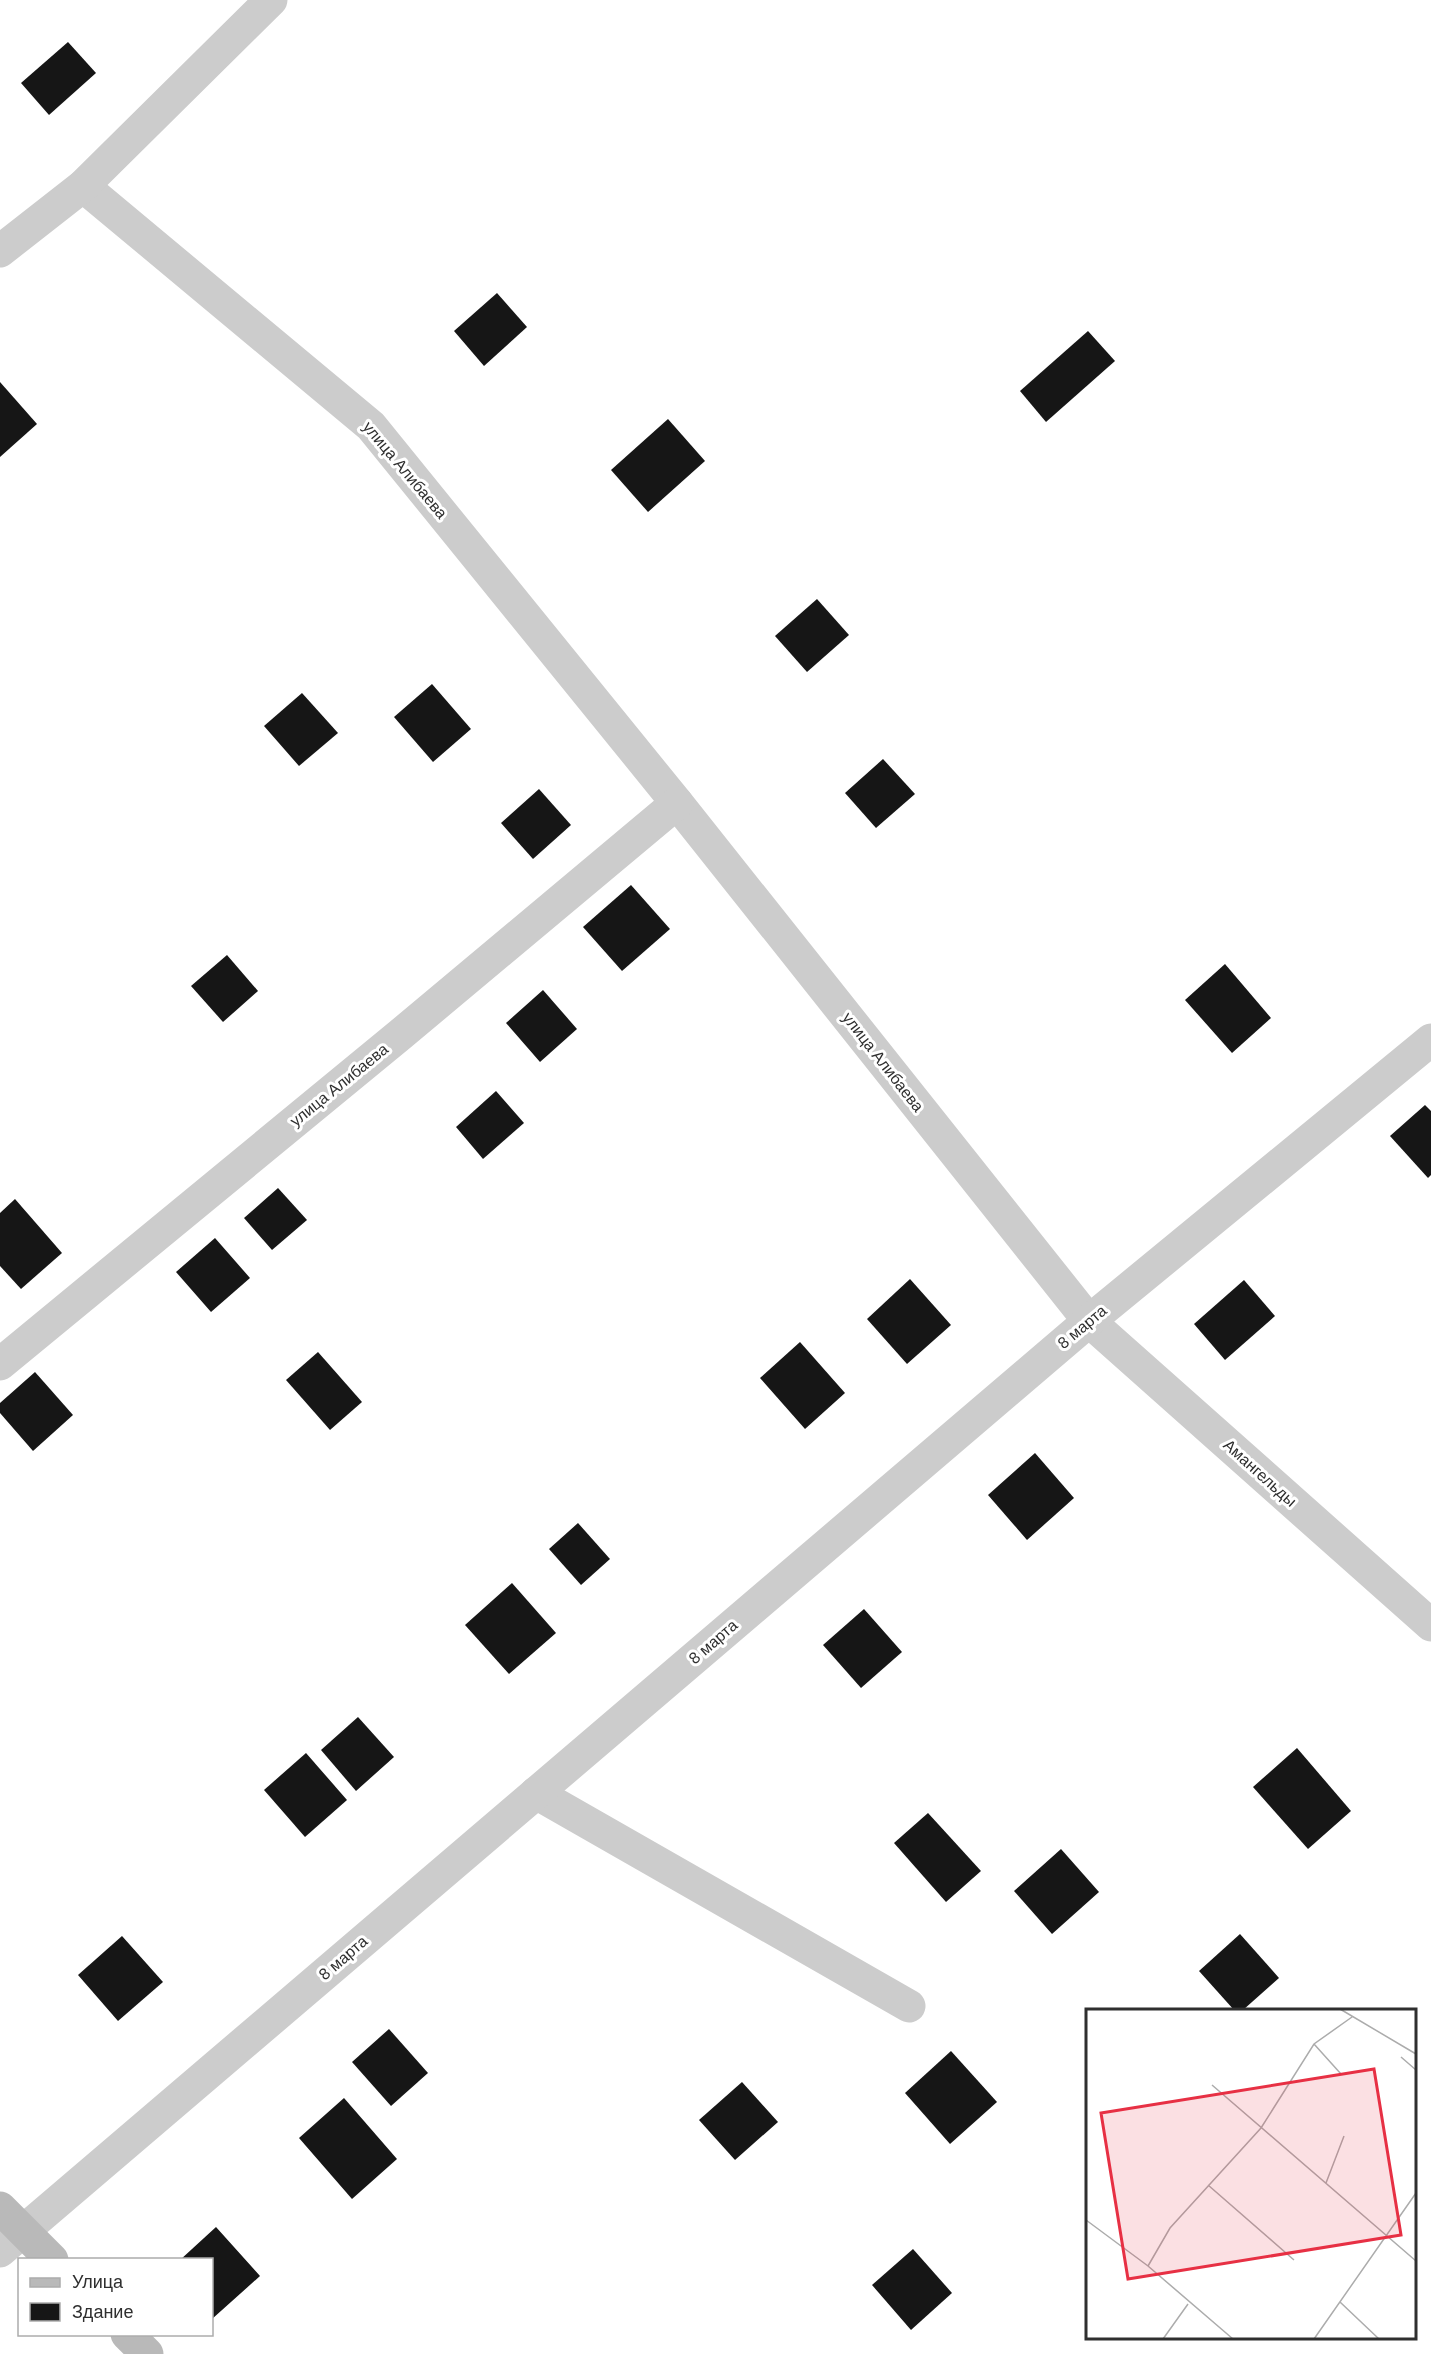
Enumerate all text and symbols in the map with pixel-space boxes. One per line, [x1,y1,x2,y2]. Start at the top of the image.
street label: улица Алибаева [358,417,452,523]
street label: улица Алибаева [837,1008,929,1116]
street label: улица Алибаева [285,1039,393,1131]
street label: 8 марта [1053,1300,1111,1354]
street label: Амангельды [1219,1434,1301,1512]
street label: 8 марта [684,1615,742,1669]
street label: 8 марта [314,1931,372,1985]
inset map [1086,2009,1416,2339]
legend [18,2258,213,2336]
text: Улица [72,2270,124,2294]
text: Здание [72,2300,133,2324]

